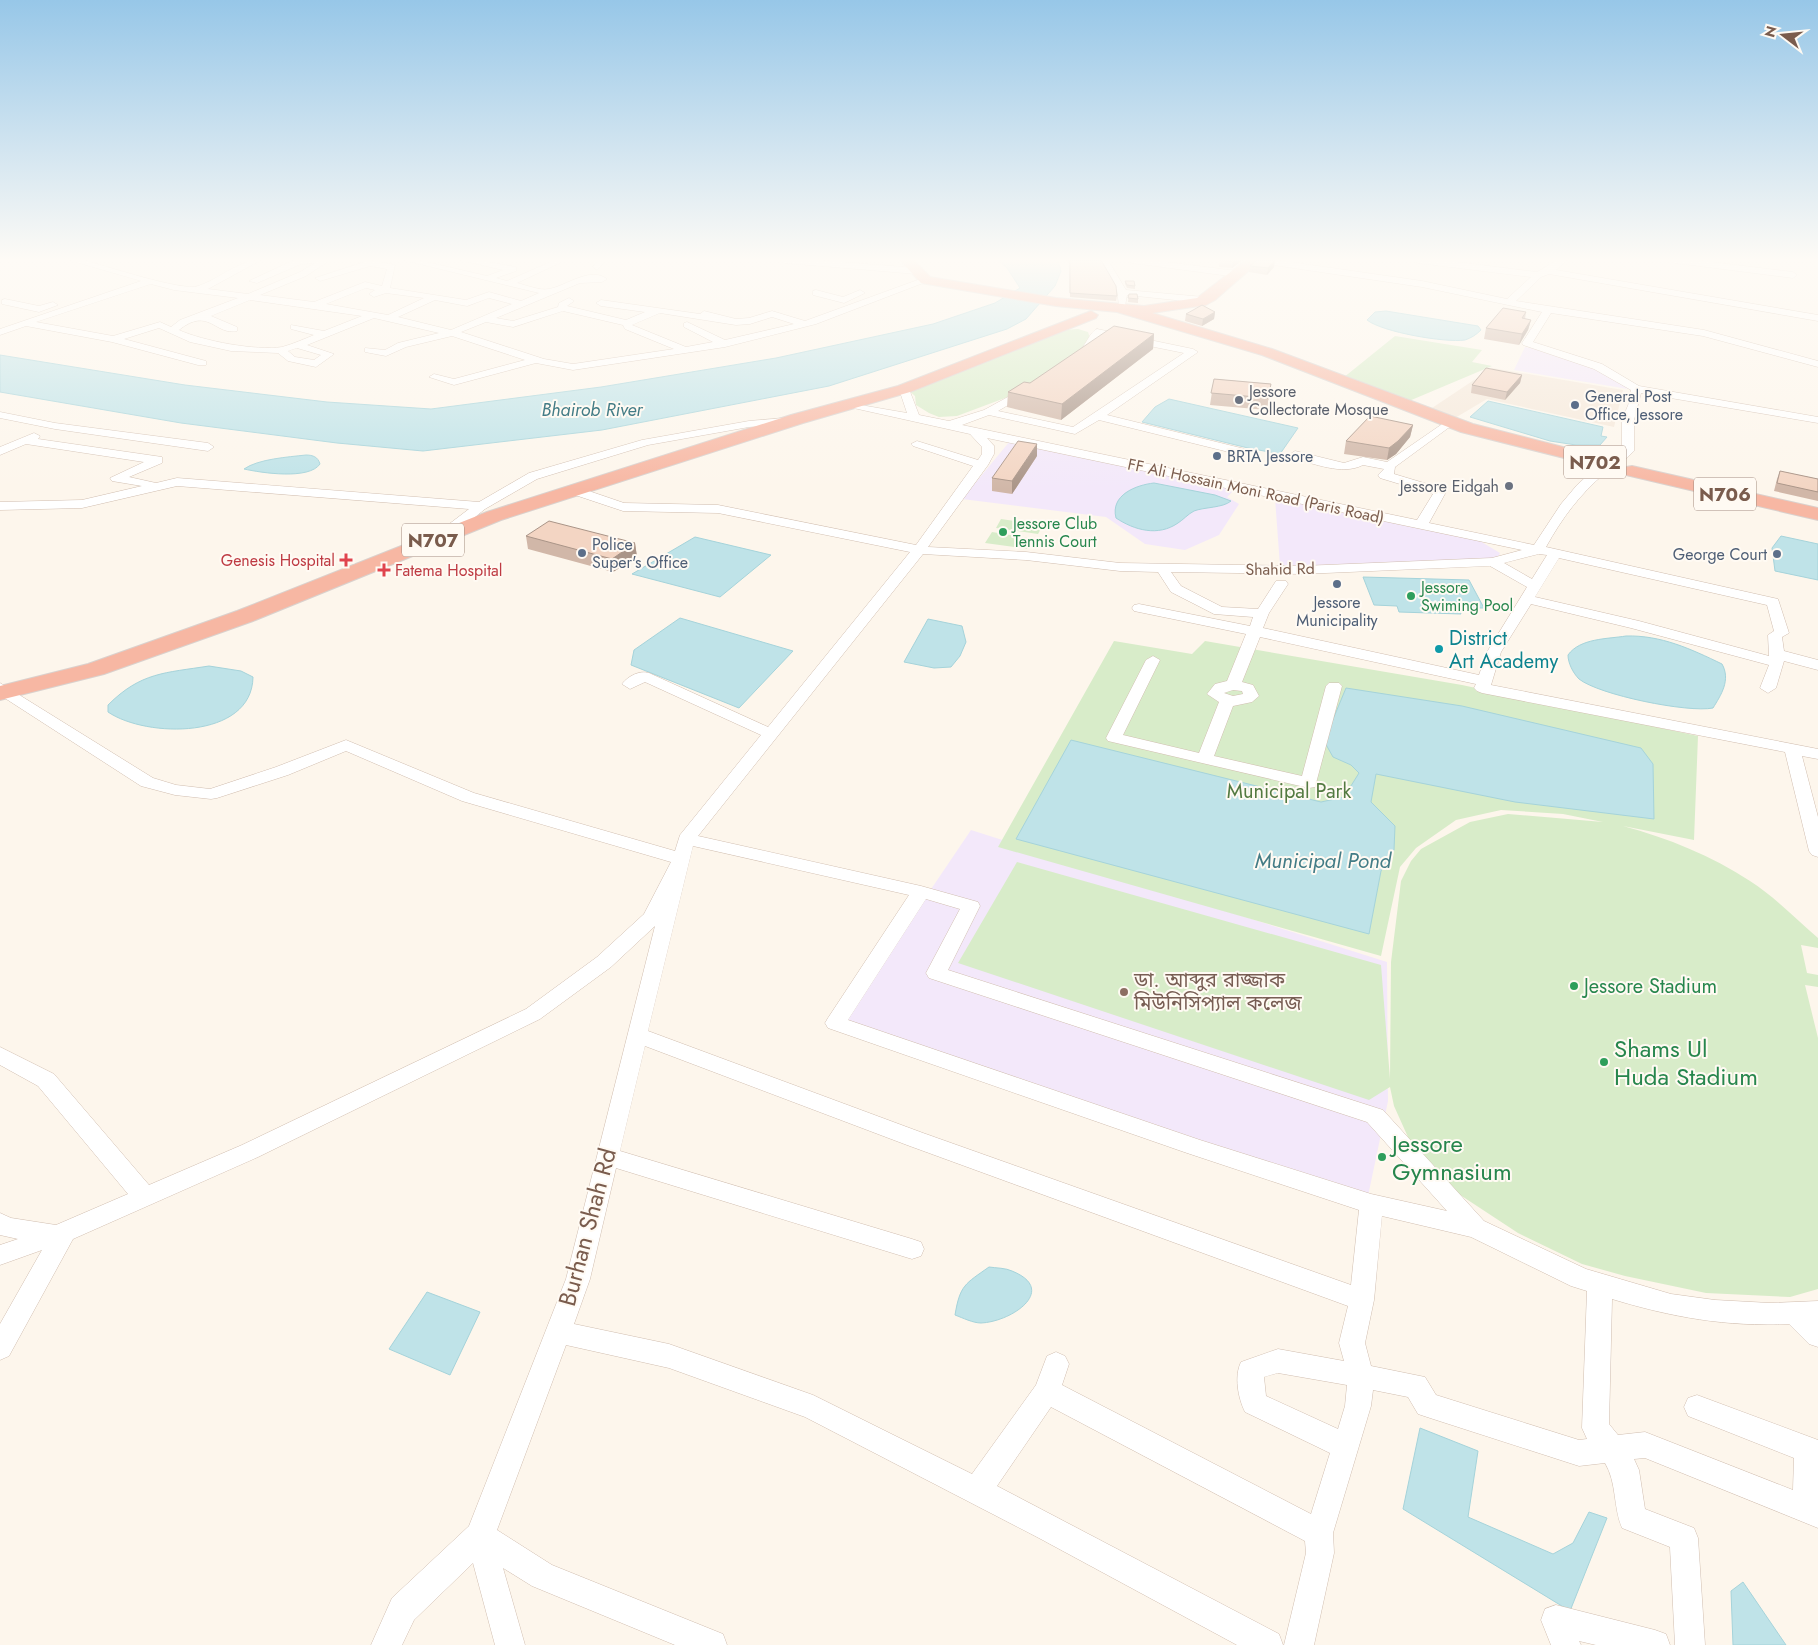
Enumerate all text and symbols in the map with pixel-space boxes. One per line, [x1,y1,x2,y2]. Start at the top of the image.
north arrow [1758,10,1808,60]
text: N [1759,23,1782,40]
place label: Jessore Collectorate Mosque [1247,380,1389,421]
place label: General Post Office, Jessore [1585,385,1683,426]
marker: Jessore Collectorate Mosque [1233,394,1245,406]
water label: Bhairob River [542,397,643,423]
marker: General Post Office, Jessore [1569,399,1581,411]
place label: BRTA Jessore [1227,445,1313,468]
road number: N702 [1564,446,1626,478]
marker: BRTA Jessore [1211,450,1223,462]
street label: FF Ali Hossain Moni Road (Paris Road) [1126,453,1386,529]
place label: Jessore Eidgah [1398,475,1499,498]
road number: N706 [1694,478,1756,510]
marker: Jessore Eidgah [1503,480,1515,492]
place label: Jessore Club Tennis Court [1011,512,1097,553]
road number: N707 [402,524,464,556]
marker: Jessore Club Tennis Court [997,526,1009,538]
place label: Police Super's Office [592,533,688,574]
place label: George Court [1673,543,1767,566]
marker: Police Super's Office [576,547,588,559]
marker: George Court [1771,548,1783,560]
place label: Genesis Hospital [221,549,335,572]
marker: Genesis Hospital [339,553,353,567]
street label: Shahid Rd [1245,557,1315,581]
place label: Fatema Hospital [395,559,502,582]
marker: Fatema Hospital [377,563,391,577]
place label: Jessore Swiming Pool [1419,576,1513,617]
marker: Jessore Municipality [1331,578,1343,590]
marker: Jessore Swiming Pool [1405,590,1417,602]
place label: Jessore Municipality [1296,591,1379,632]
place label: District Art Academy [1449,624,1558,676]
marker: District Art Academy [1433,643,1445,655]
park label: Municipal Park [1227,777,1351,806]
water label: Municipal Pond [1255,846,1393,876]
place label: ডা. আব্দুর রাজ্জাক মিউনিসিপ্যাল কলেজ [1133,966,1303,1018]
place label: Jessore Stadium [1581,972,1717,1001]
marker: Jessore Stadium [1568,980,1580,992]
marker: ডা. আব্দুর রাজ্জাক মিউনিসিপ্যাল কলেজ [1118,986,1130,998]
place label: Shams Ul Huda Stadium [1614,1031,1758,1094]
marker: Shams Ul Huda Stadium [1598,1056,1610,1068]
place label: Jessore Gymnasium [1389,1126,1512,1189]
street label: Burhan Shah Rd [549,1144,625,1310]
marker: Jessore Gymnasium [1376,1151,1388,1163]

